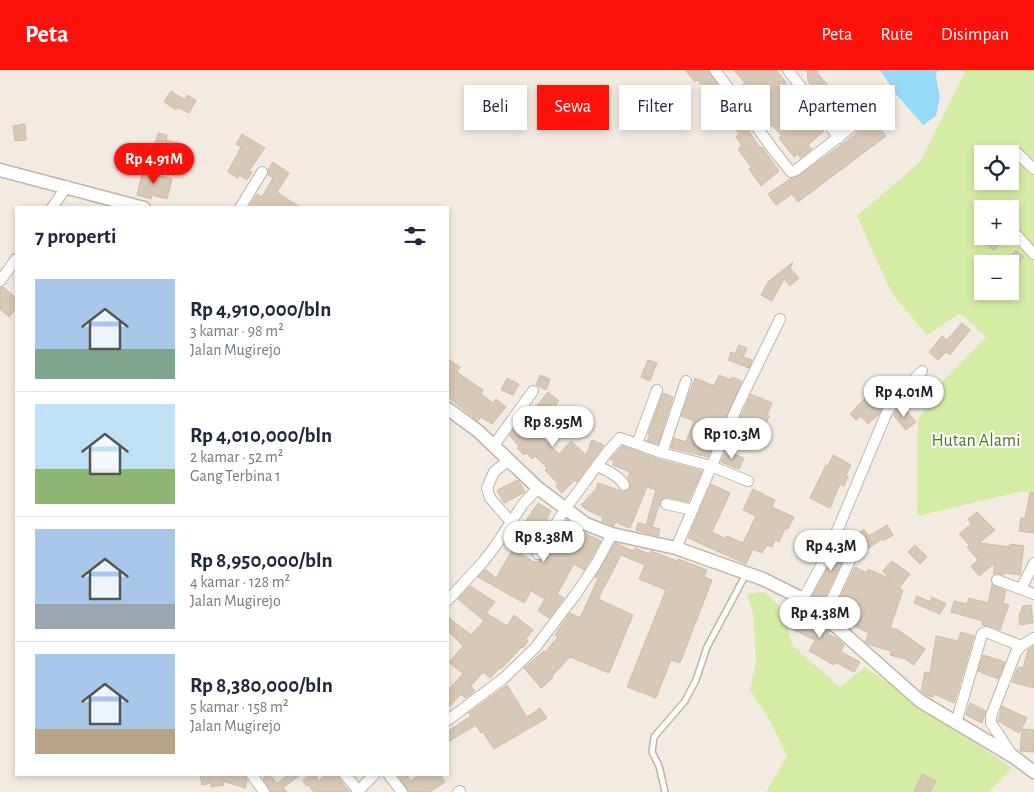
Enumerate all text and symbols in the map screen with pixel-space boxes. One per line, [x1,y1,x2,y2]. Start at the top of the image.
text: Peta [25,23,69,47]
text: Peta [821,26,852,44]
text: Rute [880,26,913,44]
text: Disimpan [941,26,1009,44]
chip: Beli [464,85,527,130]
chip: Sewa [537,85,609,130]
chip: Filter [619,85,691,130]
chip: Baru [701,85,770,130]
chip: Apartemen [780,85,895,130]
pin: Rp 4.91M [102,142,206,185]
map controls [974,145,1019,300]
button: locate [974,145,1019,190]
text: Rp 4.91M [125,151,183,167]
button: + [974,200,1019,245]
icon: filters [401,222,429,250]
text: 7 properti [35,226,116,247]
button: − [974,255,1019,300]
icon: home [75,299,135,359]
text: Rp 4,910,000/bln [190,299,331,320]
text: 3 kamar · 98 m² [190,323,284,339]
text: Jalan Mugirejo [190,342,281,358]
pin: Rp 4.01M [852,376,956,418]
text: Rp 4.01M [875,384,933,400]
pin: Rp 8.95M [501,406,605,448]
text: Rp 8.95M [524,414,582,430]
pin: Rp 10.3M [680,418,784,460]
icon: home [75,424,135,484]
text: Rp 4,010,000/bln [190,425,332,446]
text: Rp 10.3M [703,426,761,442]
park label: Hutan Alami [931,432,1021,450]
text: 2 kamar · 52 m² [190,449,283,465]
text: Gang Terbina 1 [190,468,281,484]
pin: Rp 8.38M [492,520,596,563]
text: Rp 8.38M [515,529,573,545]
pin: Rp 4.3M [785,530,877,572]
text: Rp 4.3M [805,538,857,554]
icon: home [75,549,135,609]
text: Rp 8,950,000/bln [190,550,333,571]
text: 4 kamar · 128 m² [190,574,290,590]
text: Jalan Mugirejo [190,593,281,609]
pin: Rp 4.38M [768,596,872,639]
text: Rp 4.38M [790,605,850,621]
icon: home [75,674,135,734]
text: Rp 8,380,000/bln [190,675,333,696]
text: 5 kamar · 158 m² [190,699,288,715]
text: Jalan Mugirejo [190,718,281,734]

